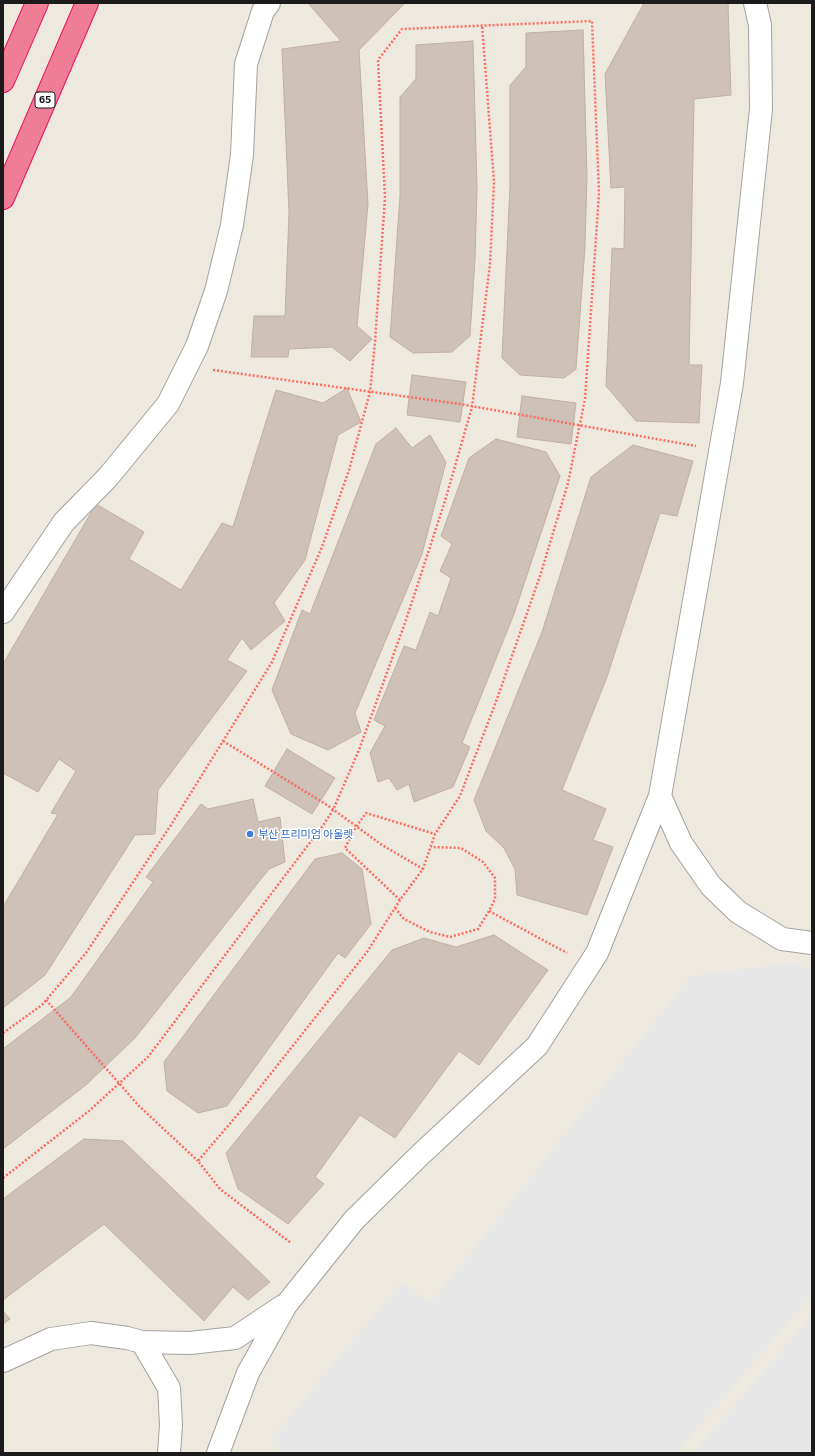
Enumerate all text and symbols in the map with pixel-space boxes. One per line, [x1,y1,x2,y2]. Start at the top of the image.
road number: 65 [35,92,55,108]
place label: 부산 프리미엄 아울렛 [258,827,353,841]
marker: 부산 프리미엄 아울렛 [245,829,255,839]

